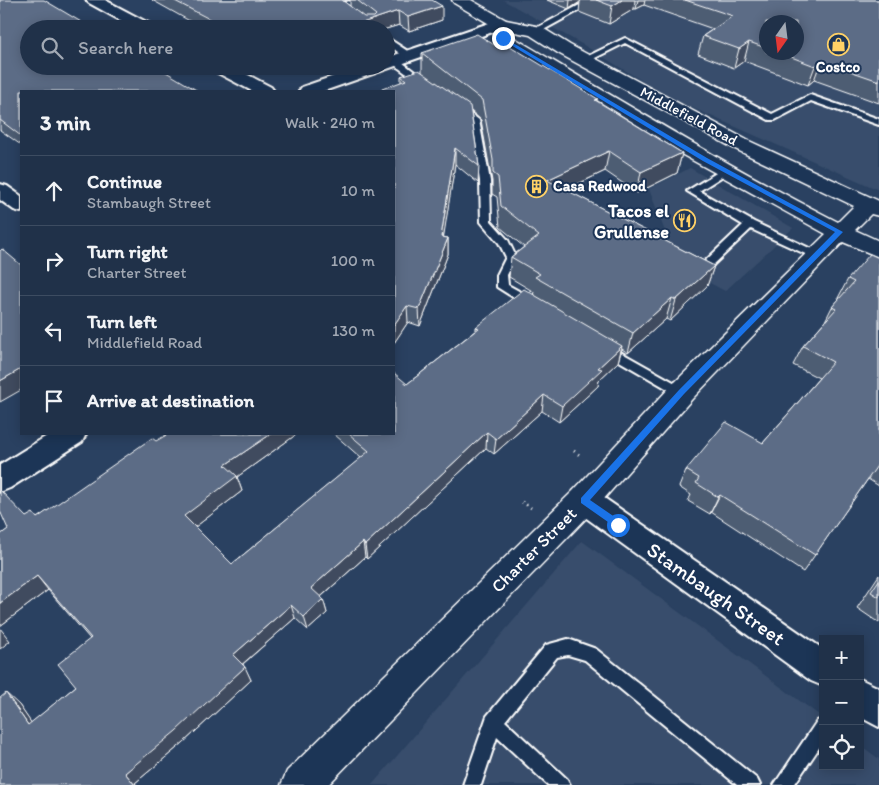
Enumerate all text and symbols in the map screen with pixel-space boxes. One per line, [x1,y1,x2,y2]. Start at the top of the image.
north arrow [759,15,804,60]
search box [20,20,395,75]
route end [492,27,515,50]
shop icon: Costco [826,32,850,56]
icon: search [38,34,66,62]
text: Search here [78,36,173,59]
place label: Costco [816,58,861,76]
street label: Middlefield Road [637,83,741,149]
text: 3 min [40,110,90,135]
text: Walk · 240 m [285,113,375,132]
text: Continue [87,170,162,193]
building icon: Casa Redwood [525,174,549,198]
icon: ahead [40,177,68,205]
place label: Casa Redwood [553,177,647,195]
text: 10 m [341,181,375,200]
text: Stambaugh Street [87,193,211,212]
place label: Tacos el Grullense [594,200,670,243]
restaurant icon: Tacos el Grullense [673,209,697,233]
text: Turn right [87,240,168,263]
icon: right [40,247,68,275]
text: 100 m [331,251,375,270]
text: Charter Street [87,263,187,282]
text: Turn left [87,310,157,333]
icon: left [40,317,68,345]
text: 130 m [332,321,375,340]
text: Middlefield Road [87,333,202,352]
icon: arrive [40,387,68,415]
text: Arrive at destination [87,389,254,412]
street label: Charter Street [487,502,582,597]
route start [607,514,630,537]
street label: Stambaugh Street [642,537,790,651]
map controls [819,635,864,770]
button: + [819,635,864,680]
button: − [819,680,864,725]
button: locate [819,725,864,770]

